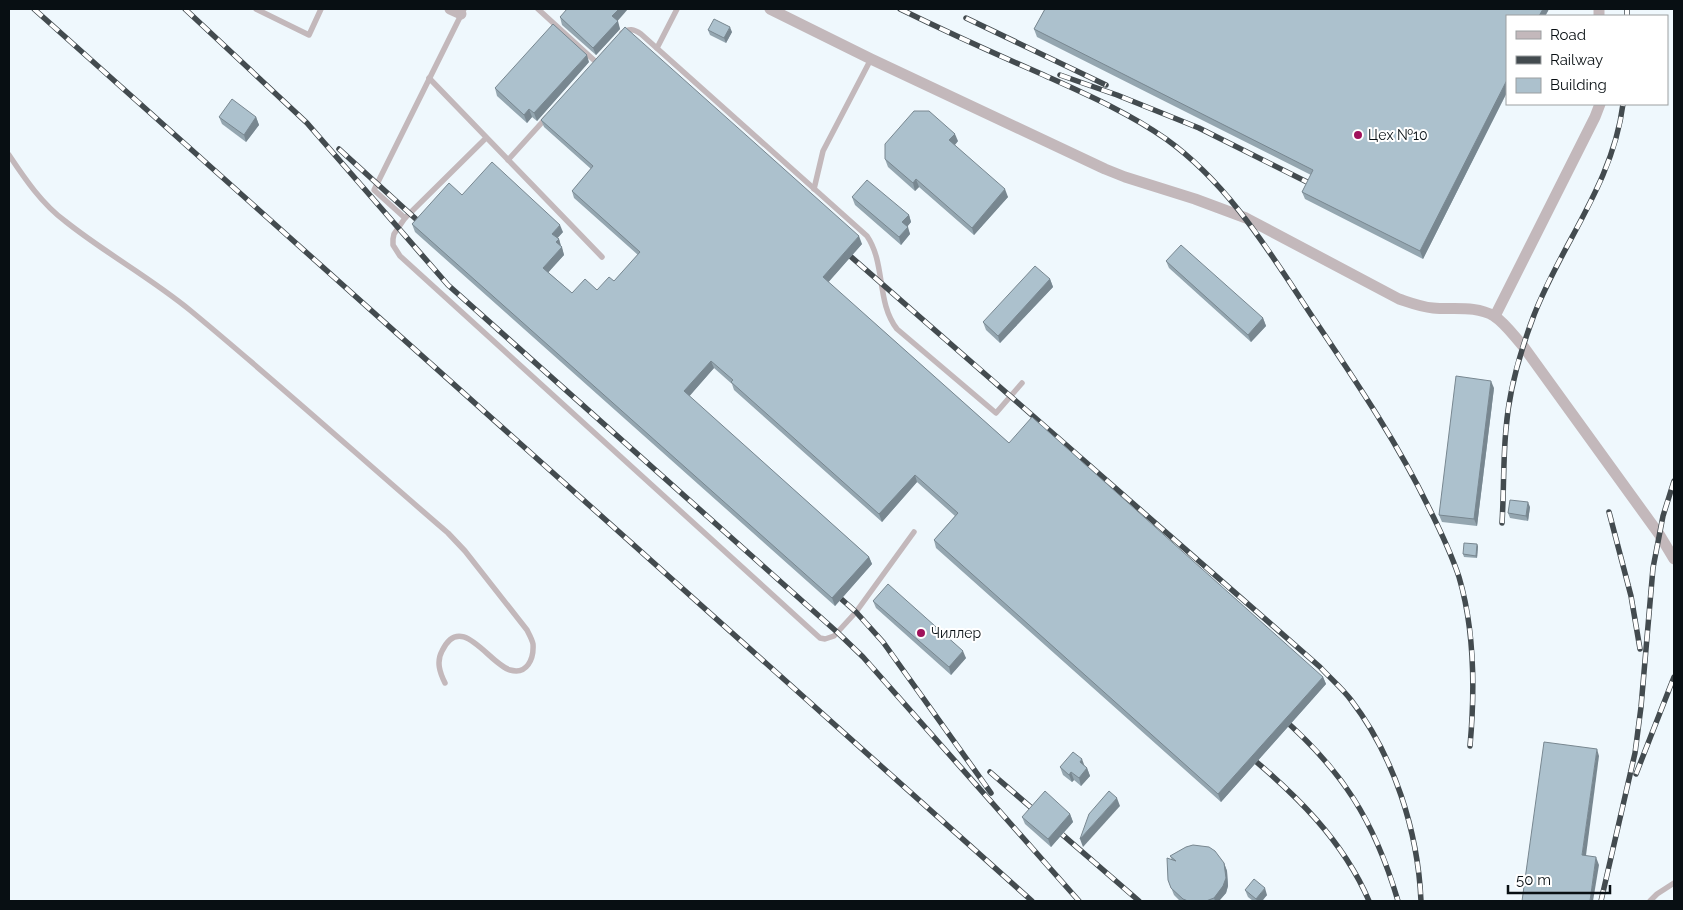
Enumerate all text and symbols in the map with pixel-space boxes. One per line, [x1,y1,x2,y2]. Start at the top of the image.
legend [1506,15,1668,105]
text: Road [1550,26,1586,44]
text: Railway [1550,51,1603,69]
text: Building [1550,76,1607,94]
place label: Цех №10 [1368,127,1428,143]
marker: Цех №10 [1352,129,1364,141]
place label: Чиллер [931,625,981,641]
marker: Чиллер [915,627,927,639]
scale bar [1508,862,1610,894]
text: 50 m [1516,871,1551,889]

